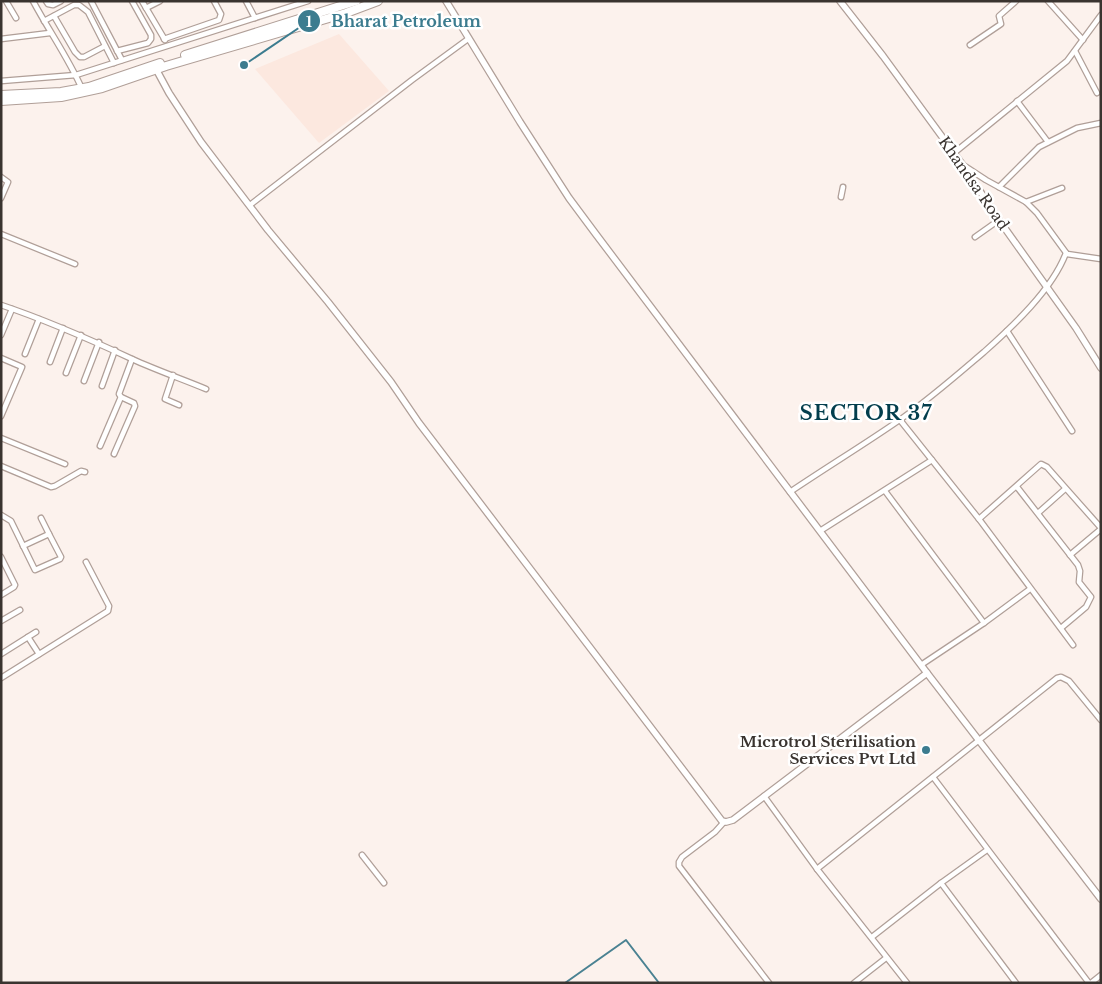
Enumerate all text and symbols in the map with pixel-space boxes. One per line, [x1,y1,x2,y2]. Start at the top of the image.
callout: Bharat Petroleum [296,6,491,37]
text: Bharat Petroleum [331,11,481,31]
text: 1 [306,12,313,31]
street label: Khandsa Road [935,133,1013,233]
district label: SECTOR 37 [800,401,932,425]
place label: Microtrol Sterilisation Services Pvt Ltd [740,732,917,768]
marker: Microtrol Sterilisation Services Pvt Ltd [920,744,932,756]

